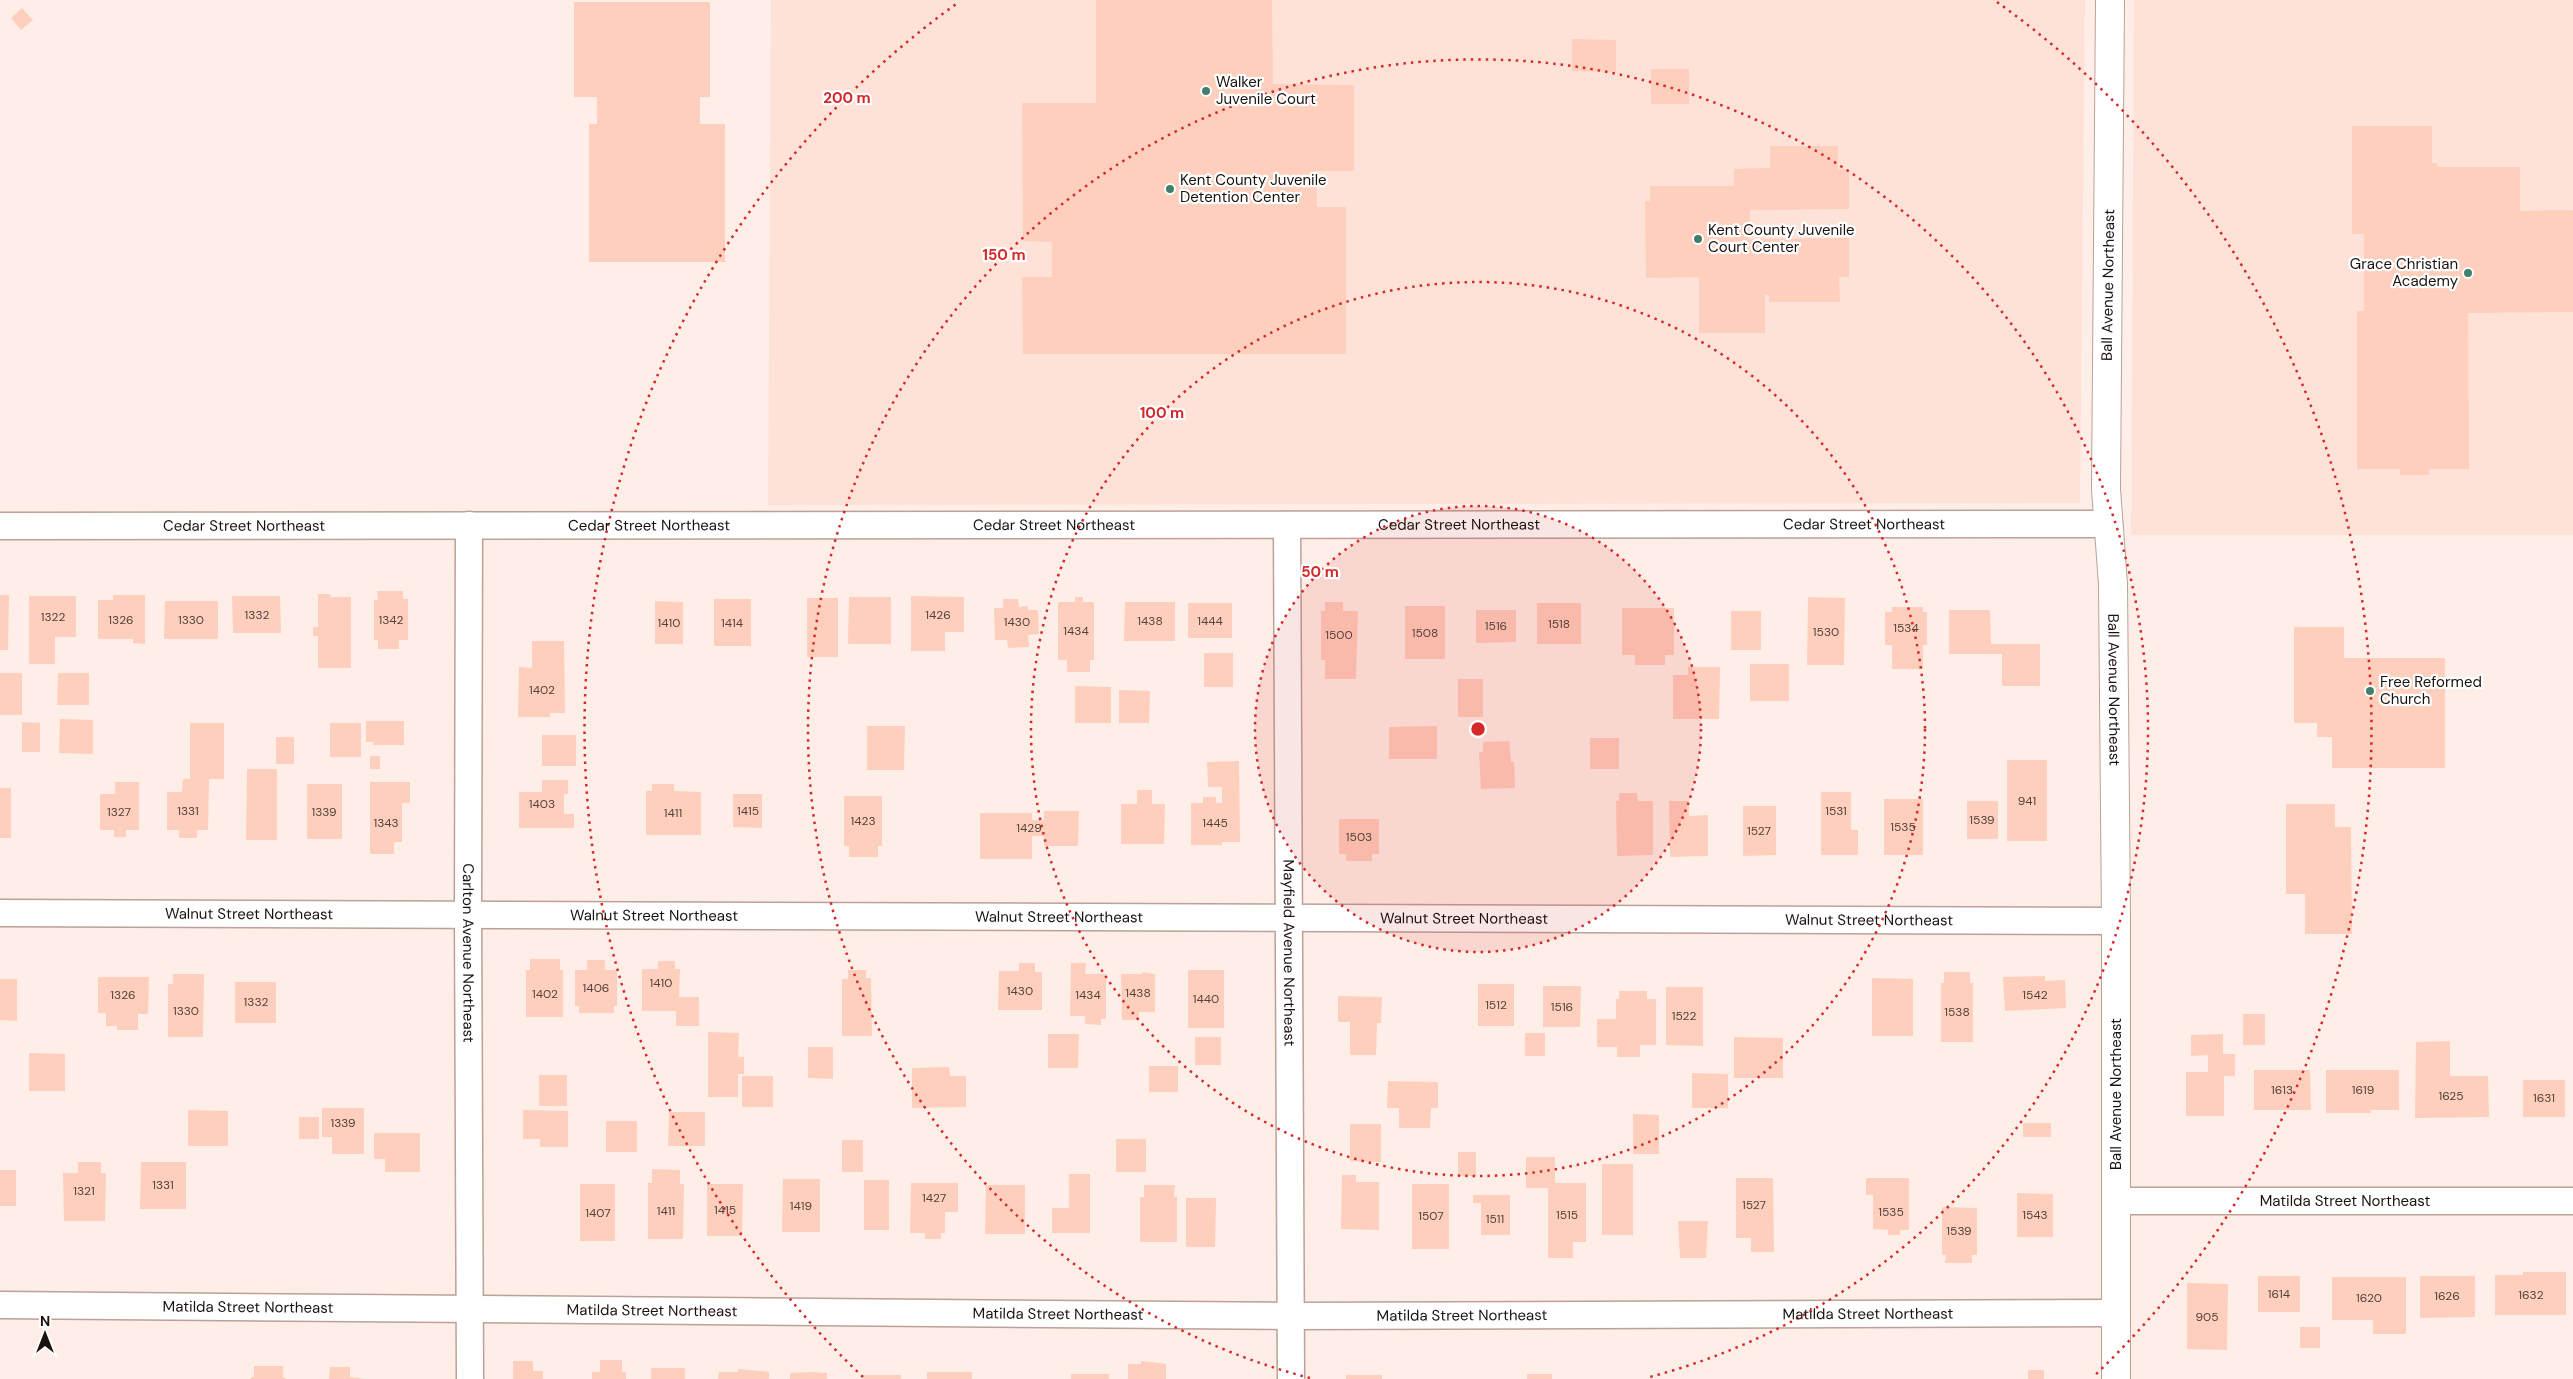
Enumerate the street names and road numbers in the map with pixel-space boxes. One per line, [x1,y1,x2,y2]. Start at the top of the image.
street label: Ball Avenue Northeast [2097,209,2119,361]
street label: Cedar Street Northeast [1783,514,1945,534]
street label: Cedar Street Northeast [568,515,730,535]
street label: Cedar Street Northeast [973,515,1135,535]
street label: Cedar Street Northeast [1378,515,1540,535]
street label: Cedar Street Northeast [163,516,325,536]
street label: Ball Avenue Northeast [2103,614,2125,766]
street label: Mayfield Avenue Northeast [1279,860,1299,1047]
street label: Carlton Avenue Northeast [458,863,479,1043]
street label: Walnut Street Northeast [165,904,333,924]
street label: Walnut Street Northeast [570,905,738,926]
street label: Walnut Street Northeast [975,907,1143,927]
street label: Walnut Street Northeast [1380,908,1548,929]
street label: Walnut Street Northeast [1785,910,1953,930]
street label: Ball Avenue Northeast [2106,1018,2126,1170]
street label: Matilda Street Northeast [2260,1191,2430,1211]
street label: Matilda Street Northeast [163,1296,334,1318]
street label: Matilda Street Northeast [567,1300,738,1321]
street label: Matilda Street Northeast [973,1303,1144,1325]
street label: Matilda Street Northeast [1783,1304,1953,1324]
street label: Matilda Street Northeast [1377,1305,1547,1326]

